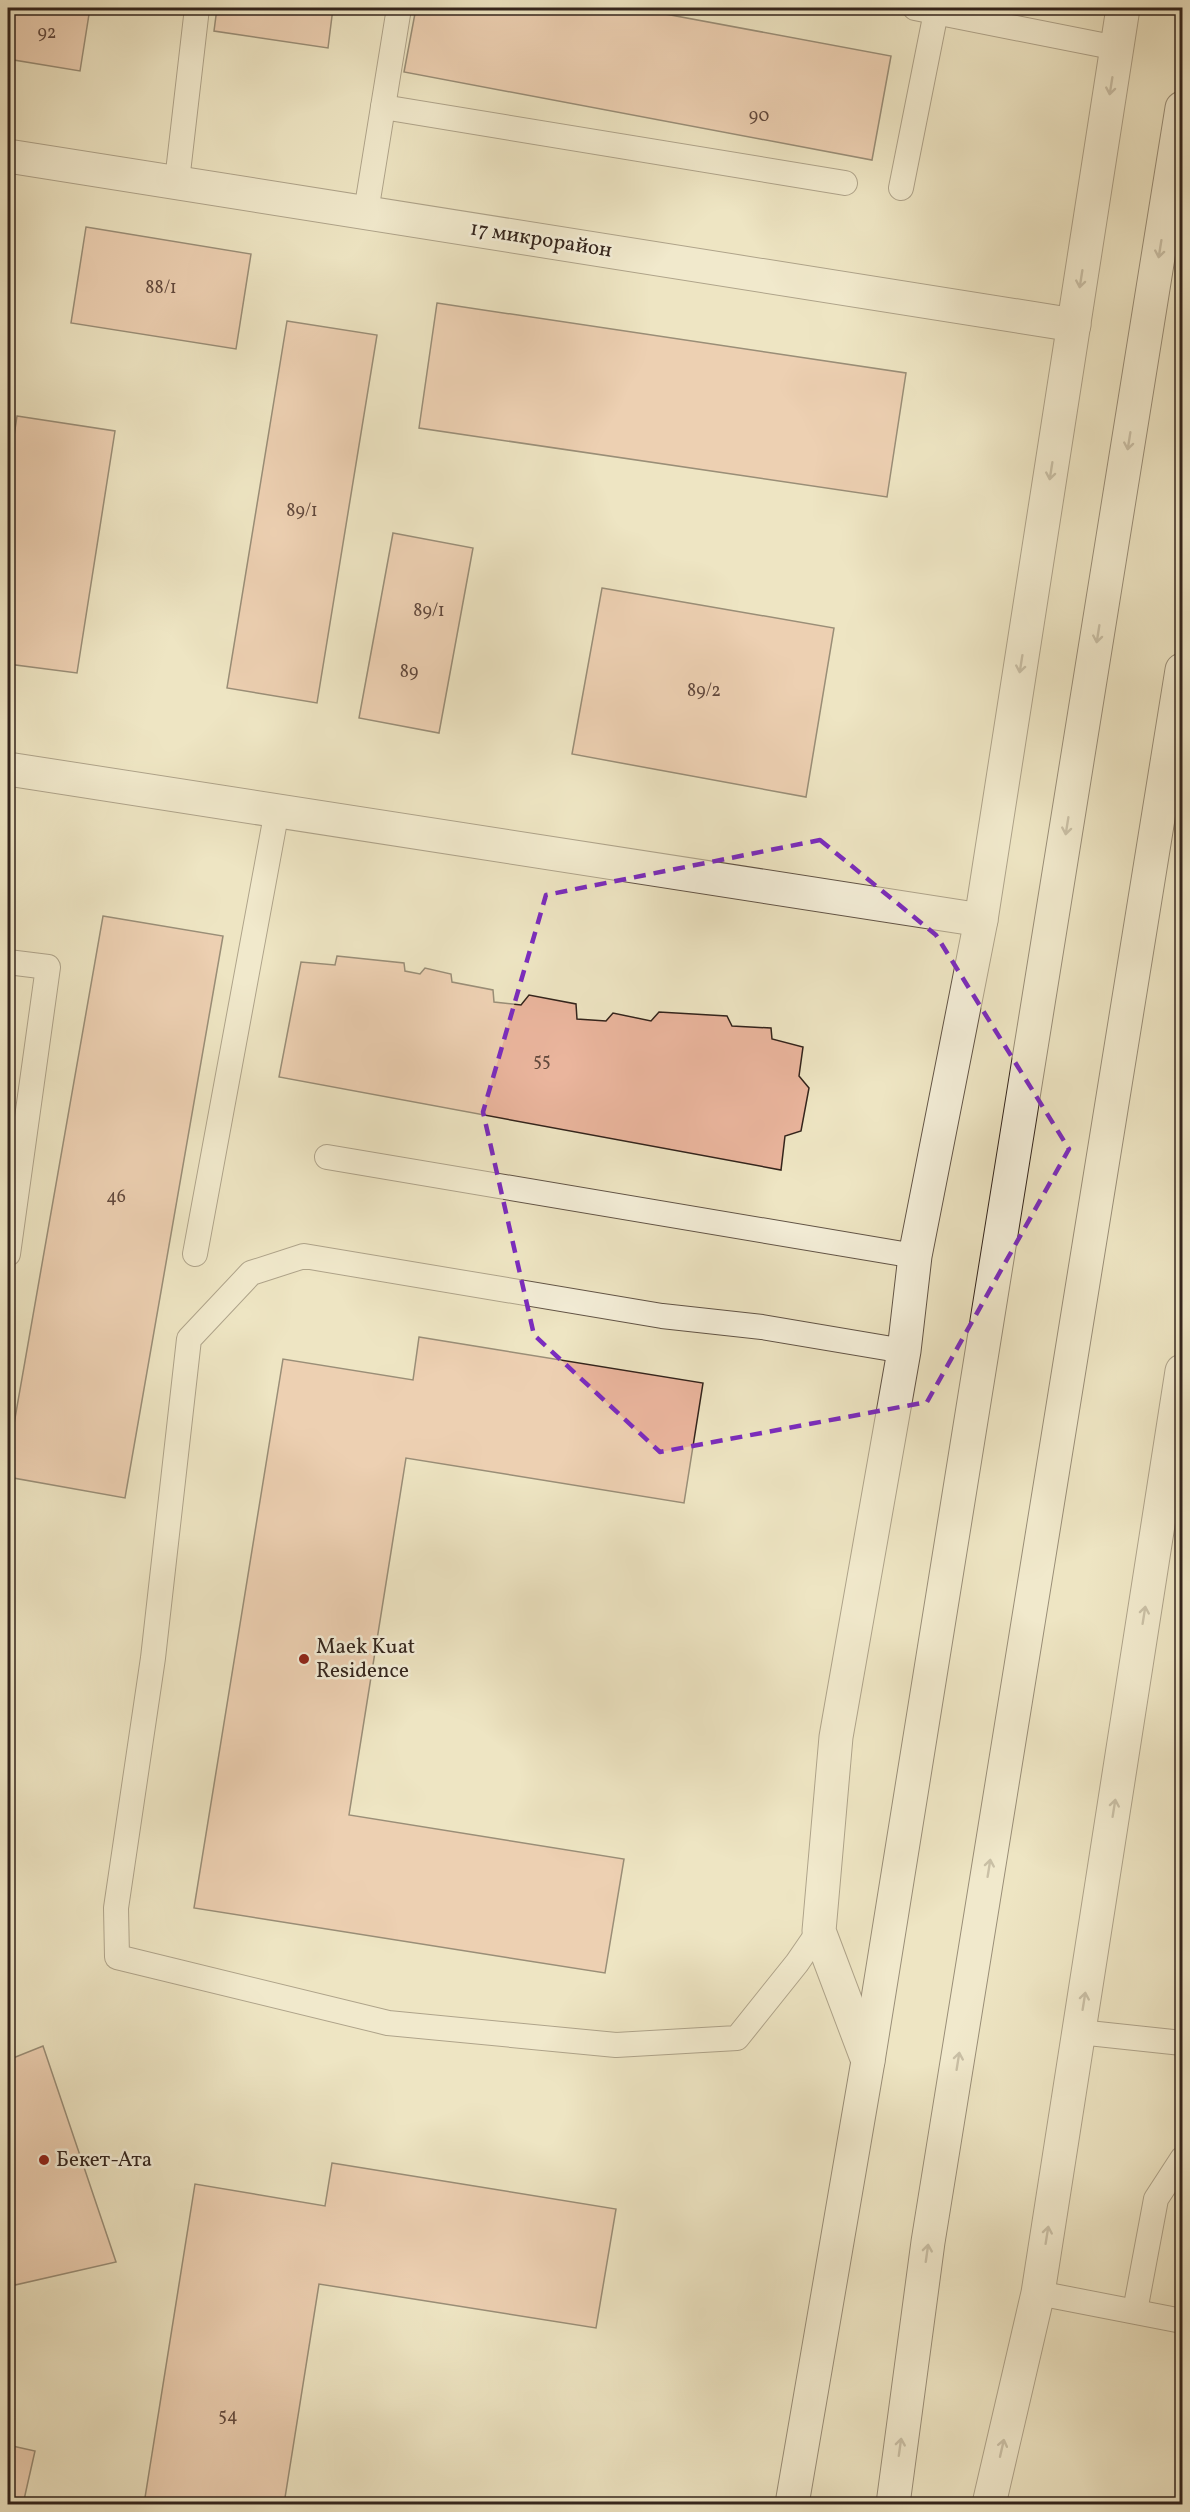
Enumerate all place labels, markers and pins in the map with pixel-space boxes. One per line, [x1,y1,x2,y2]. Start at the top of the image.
place label: Maek Kuat Residence [316,1633,415,1686]
marker: Maek Kuat Residence [297,1652,311,1666]
place label: Бекет-Ата [56,2146,152,2175]
marker: Бекет-Ата [37,2153,51,2167]

